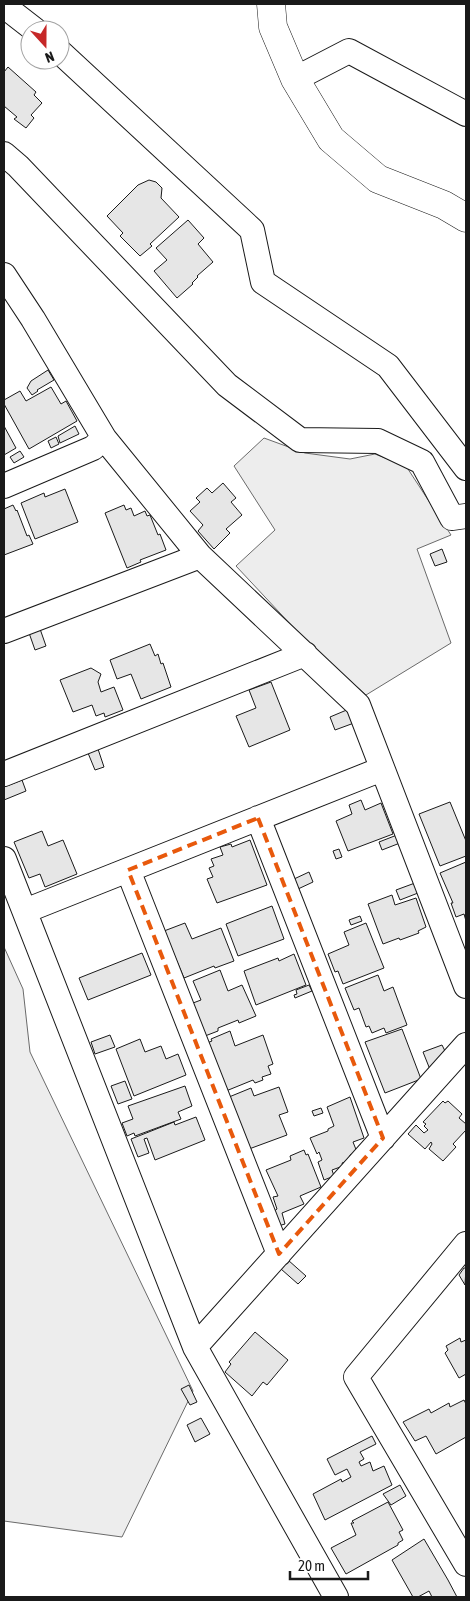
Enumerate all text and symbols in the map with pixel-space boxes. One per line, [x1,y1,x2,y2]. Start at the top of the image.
north arrow [20,20,70,70]
text: N [43,48,56,66]
scale bar [290,1548,368,1580]
text: 20 m [298,1557,325,1574]

